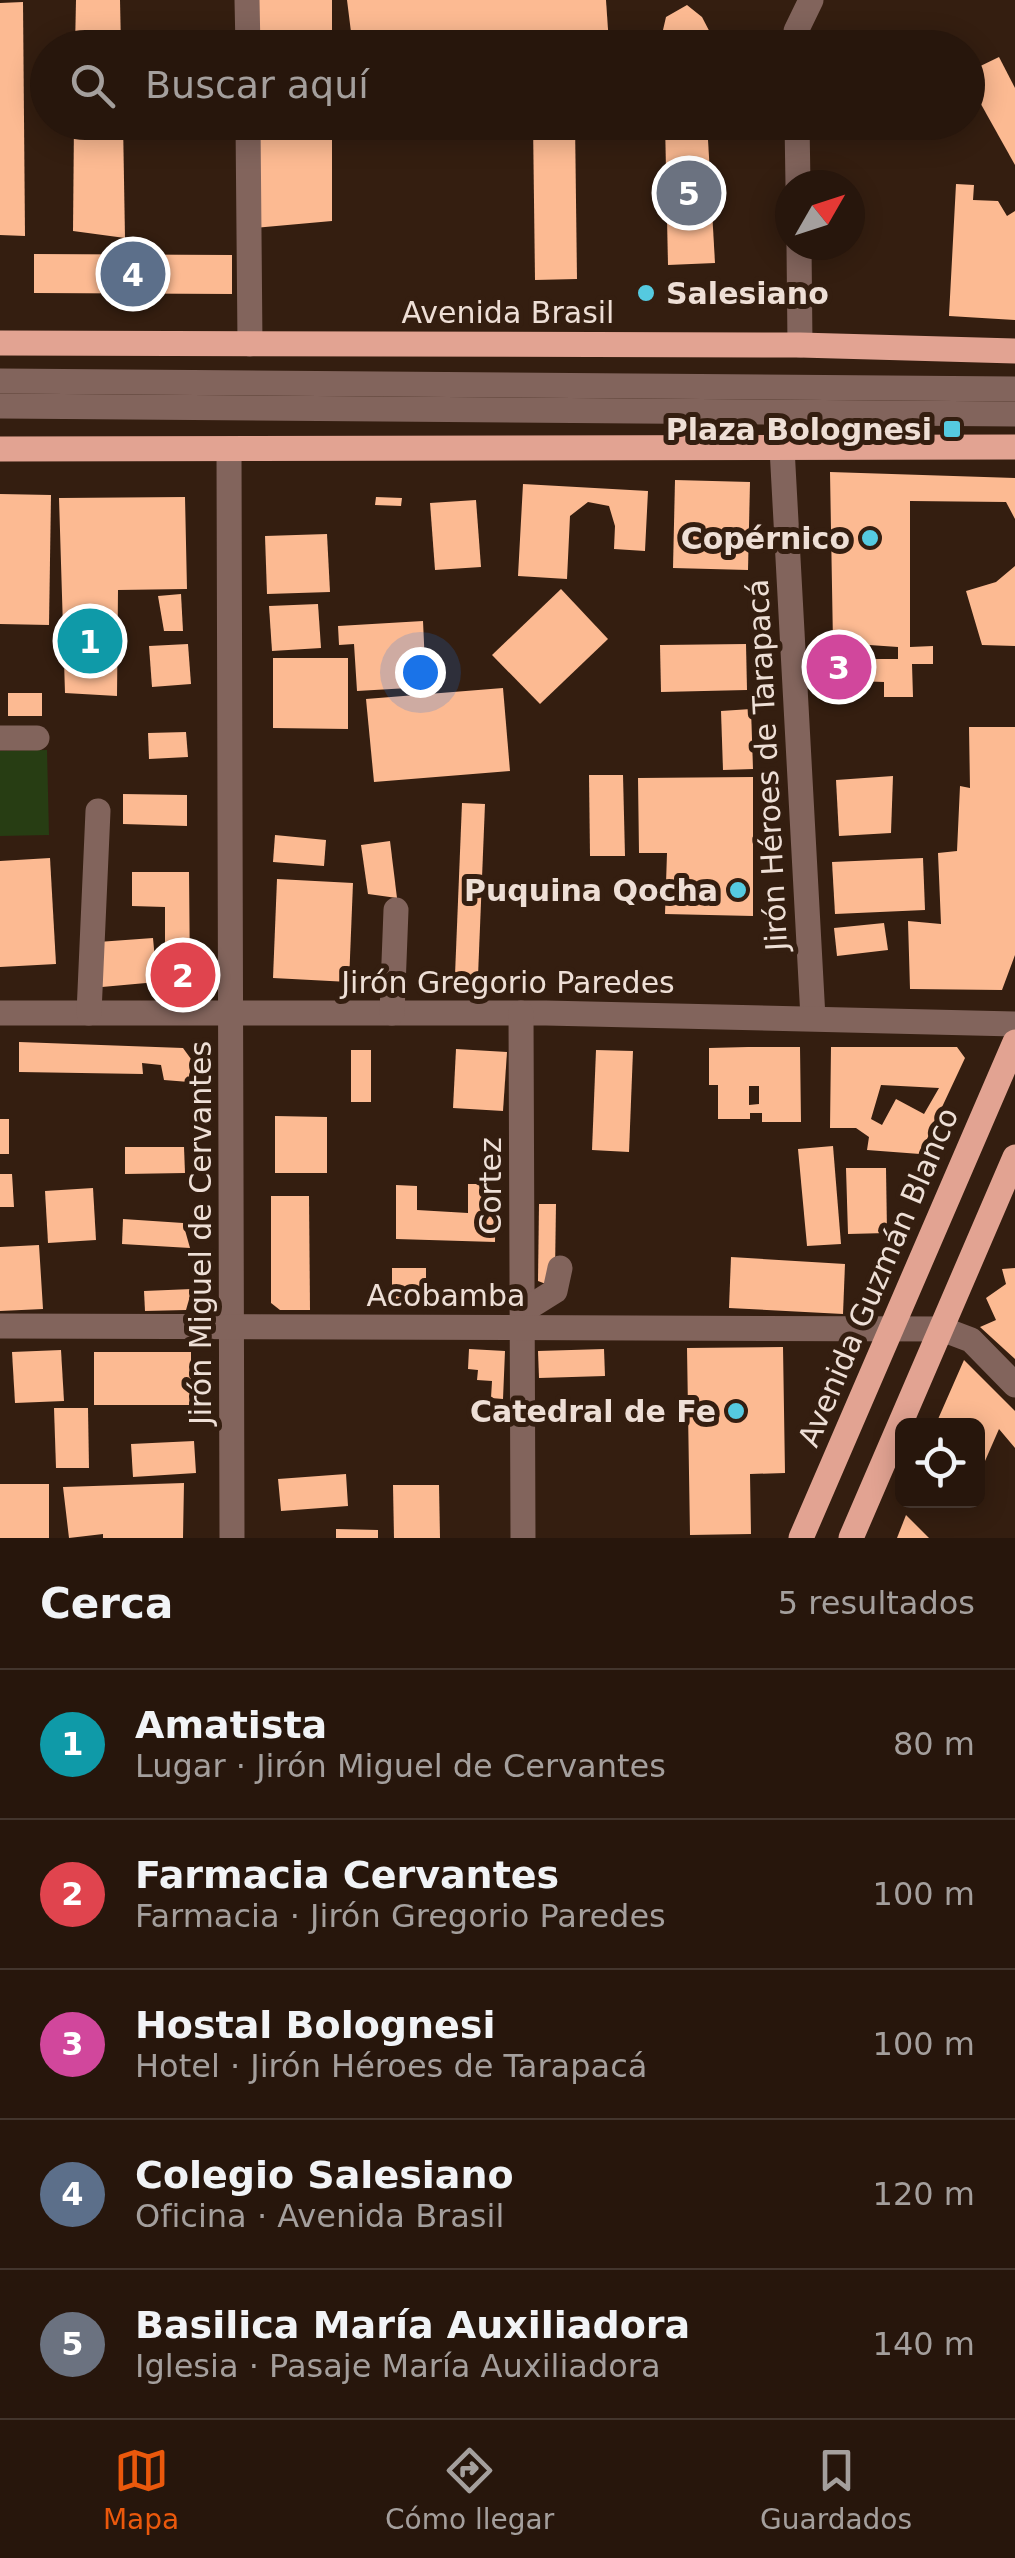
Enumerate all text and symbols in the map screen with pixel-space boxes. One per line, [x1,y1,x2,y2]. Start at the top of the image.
search box [30,30,985,140]
icon: search [65,58,120,113]
text: Buscar aquí [145,63,369,107]
pin: 5 [656,156,722,230]
north arrow [775,170,865,260]
pin: 4 [100,236,166,312]
place label: Salesiano [666,276,829,311]
marker: Salesiano [635,282,657,304]
street label: Avenida Brasil [402,295,614,330]
place label: Plaza Bolognesi [666,412,932,447]
marker: Plaza Bolognesi [941,418,963,440]
place label: Copérnico [681,521,850,556]
marker: Copérnico [859,527,881,549]
street label: Jirón Héroes de Tarapacá [740,578,794,954]
pin: 1 [58,604,122,678]
pin: 3 [806,630,872,704]
your location [395,647,446,698]
place label: Puquina Qocha [464,873,718,908]
marker: Puquina Qocha [727,879,749,901]
pin: 2 [150,938,216,1012]
street label: Jirón Gregorio Paredes [339,965,675,1000]
street label: Jirón Miguel de Cervantes [183,1041,218,1427]
street label: Avenida Guzmán Blanco [791,1102,965,1452]
street label: Cortez [473,1137,508,1235]
street label: Acobamba [367,1278,525,1313]
place label: Catedral de Fe [470,1394,716,1429]
marker: Catedral de Fe [725,1400,747,1422]
map controls [895,1418,985,1508]
button: locate [895,1418,985,1508]
text: Cerca [40,1579,173,1628]
text: 5 resultados [778,1584,975,1622]
text: Amatista [135,1703,327,1747]
text: 1 [61,1725,84,1763]
text: 80 m [893,1725,975,1763]
text: Lugar · Jirón Miguel de Cervantes [135,1747,666,1785]
text: Farmacia Cervantes [135,1853,559,1897]
text: 2 [61,1875,84,1913]
text: 100 m [873,1875,975,1913]
text: Farmacia · Jirón Gregorio Paredes [135,1897,666,1935]
text: Hostal Bolognesi [135,2003,495,2047]
text: 3 [61,2025,84,2063]
text: 100 m [873,2025,975,2063]
text: Hotel · Jirón Héroes de Tarapacá [135,2047,647,2085]
text: Colegio Salesiano [135,2153,514,2197]
text: 4 [61,2175,84,2213]
text: 120 m [873,2175,975,2213]
text: Oficina · Avenida Brasil [135,2197,504,2235]
text: Basilica María Auxiliadora [135,2303,690,2347]
text: 5 [61,2325,84,2363]
text: 140 m [873,2325,975,2363]
text: Iglesia · Pasaje María Auxiliadora [135,2347,661,2385]
tab: Mapa [103,2443,179,2536]
tab: Cómo llegar [385,2443,554,2536]
tab: Guardados [760,2443,912,2536]

